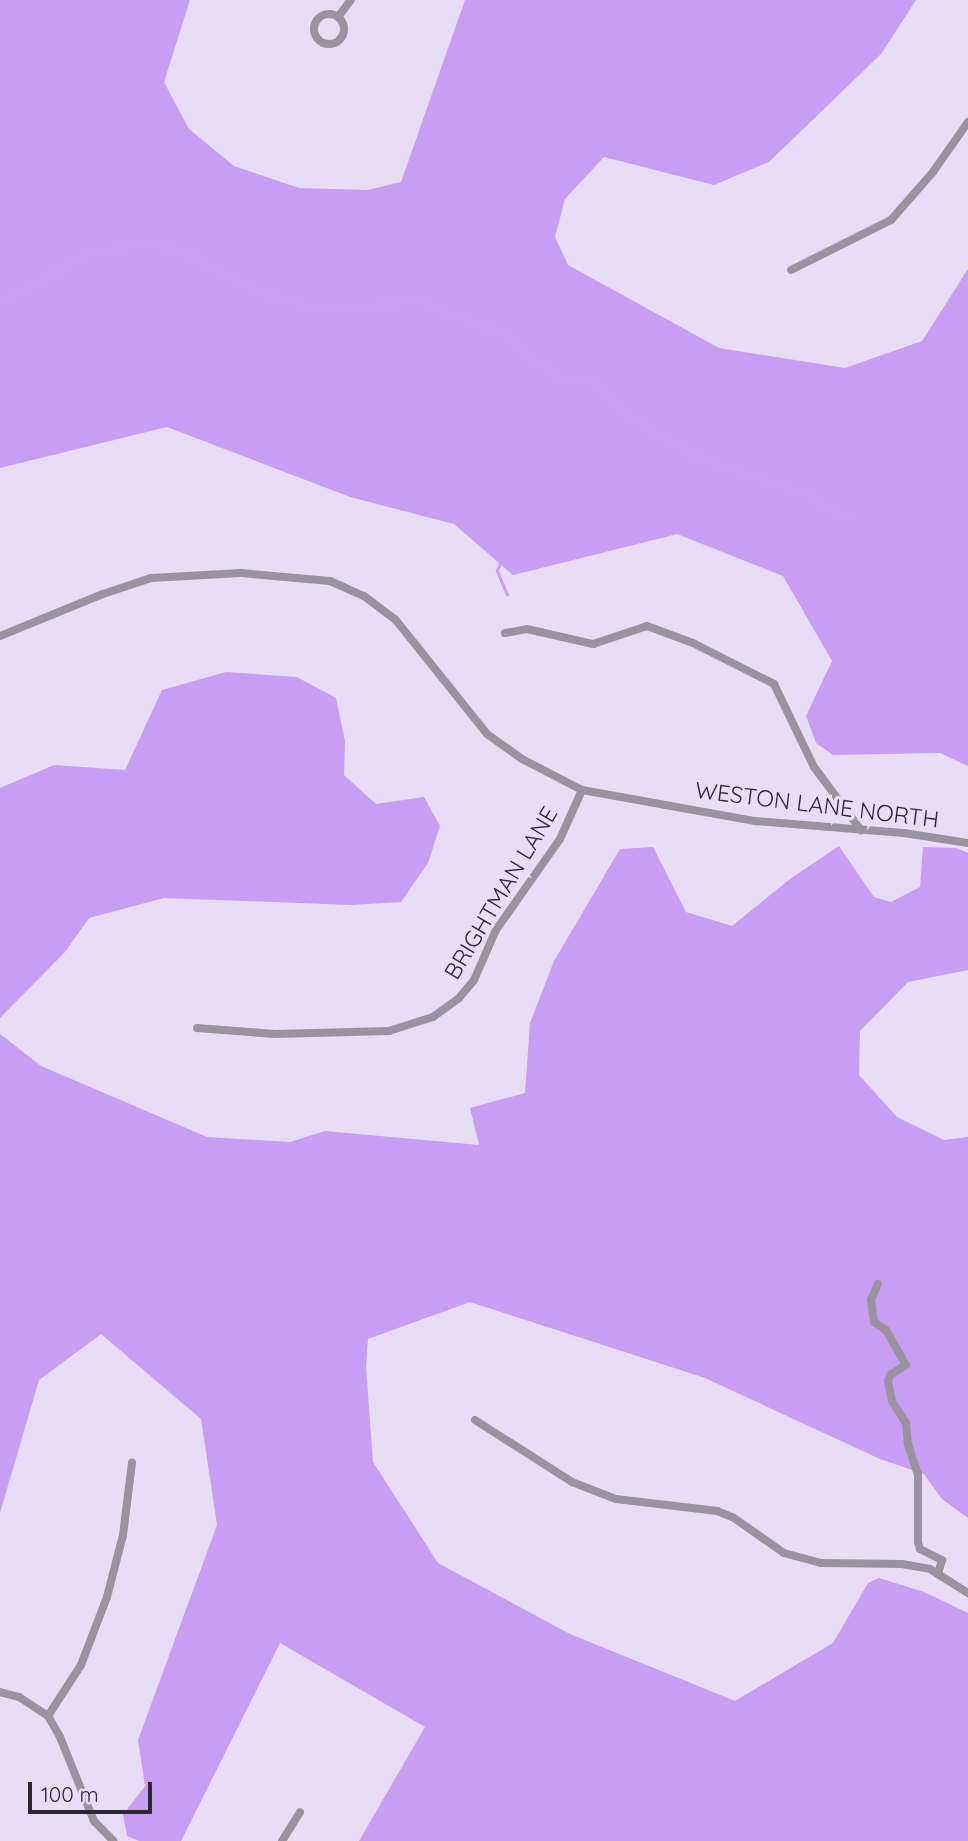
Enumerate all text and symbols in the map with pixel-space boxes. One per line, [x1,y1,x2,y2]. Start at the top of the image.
street label: WESTON LANE NORTH [694,776,940,834]
street label: BRIGHTMAN LANE [439,802,563,984]
scale bar [32,1768,156,1812]
text: 100 m [41,1781,99,1807]

